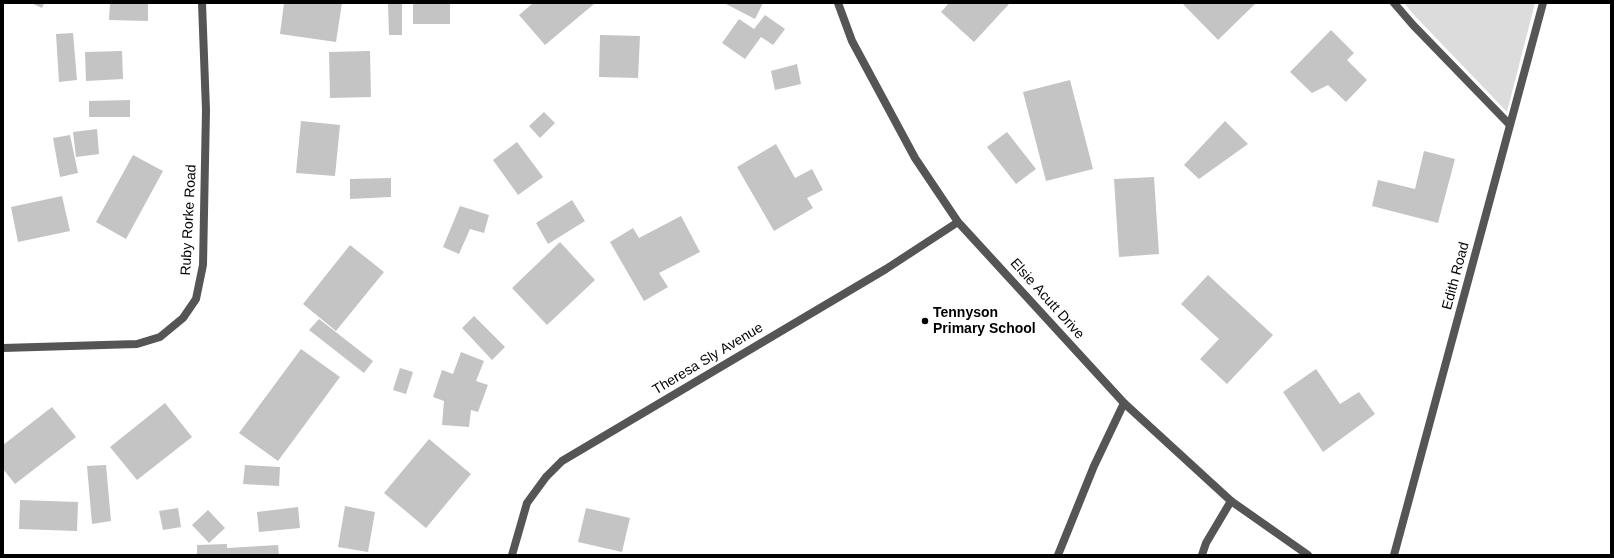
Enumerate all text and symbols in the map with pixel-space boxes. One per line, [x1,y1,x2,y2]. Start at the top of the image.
street label: Ruby Rorke Road [178,164,200,276]
street label: Edith Road [1439,240,1473,312]
street label: Elsie Acutt Drive [1006,255,1088,343]
place label: Tennyson Primary School [933,305,1036,338]
marker: Tennyson Primary School [920,316,930,326]
street label: Theresa Sly Avenue [650,319,766,399]

